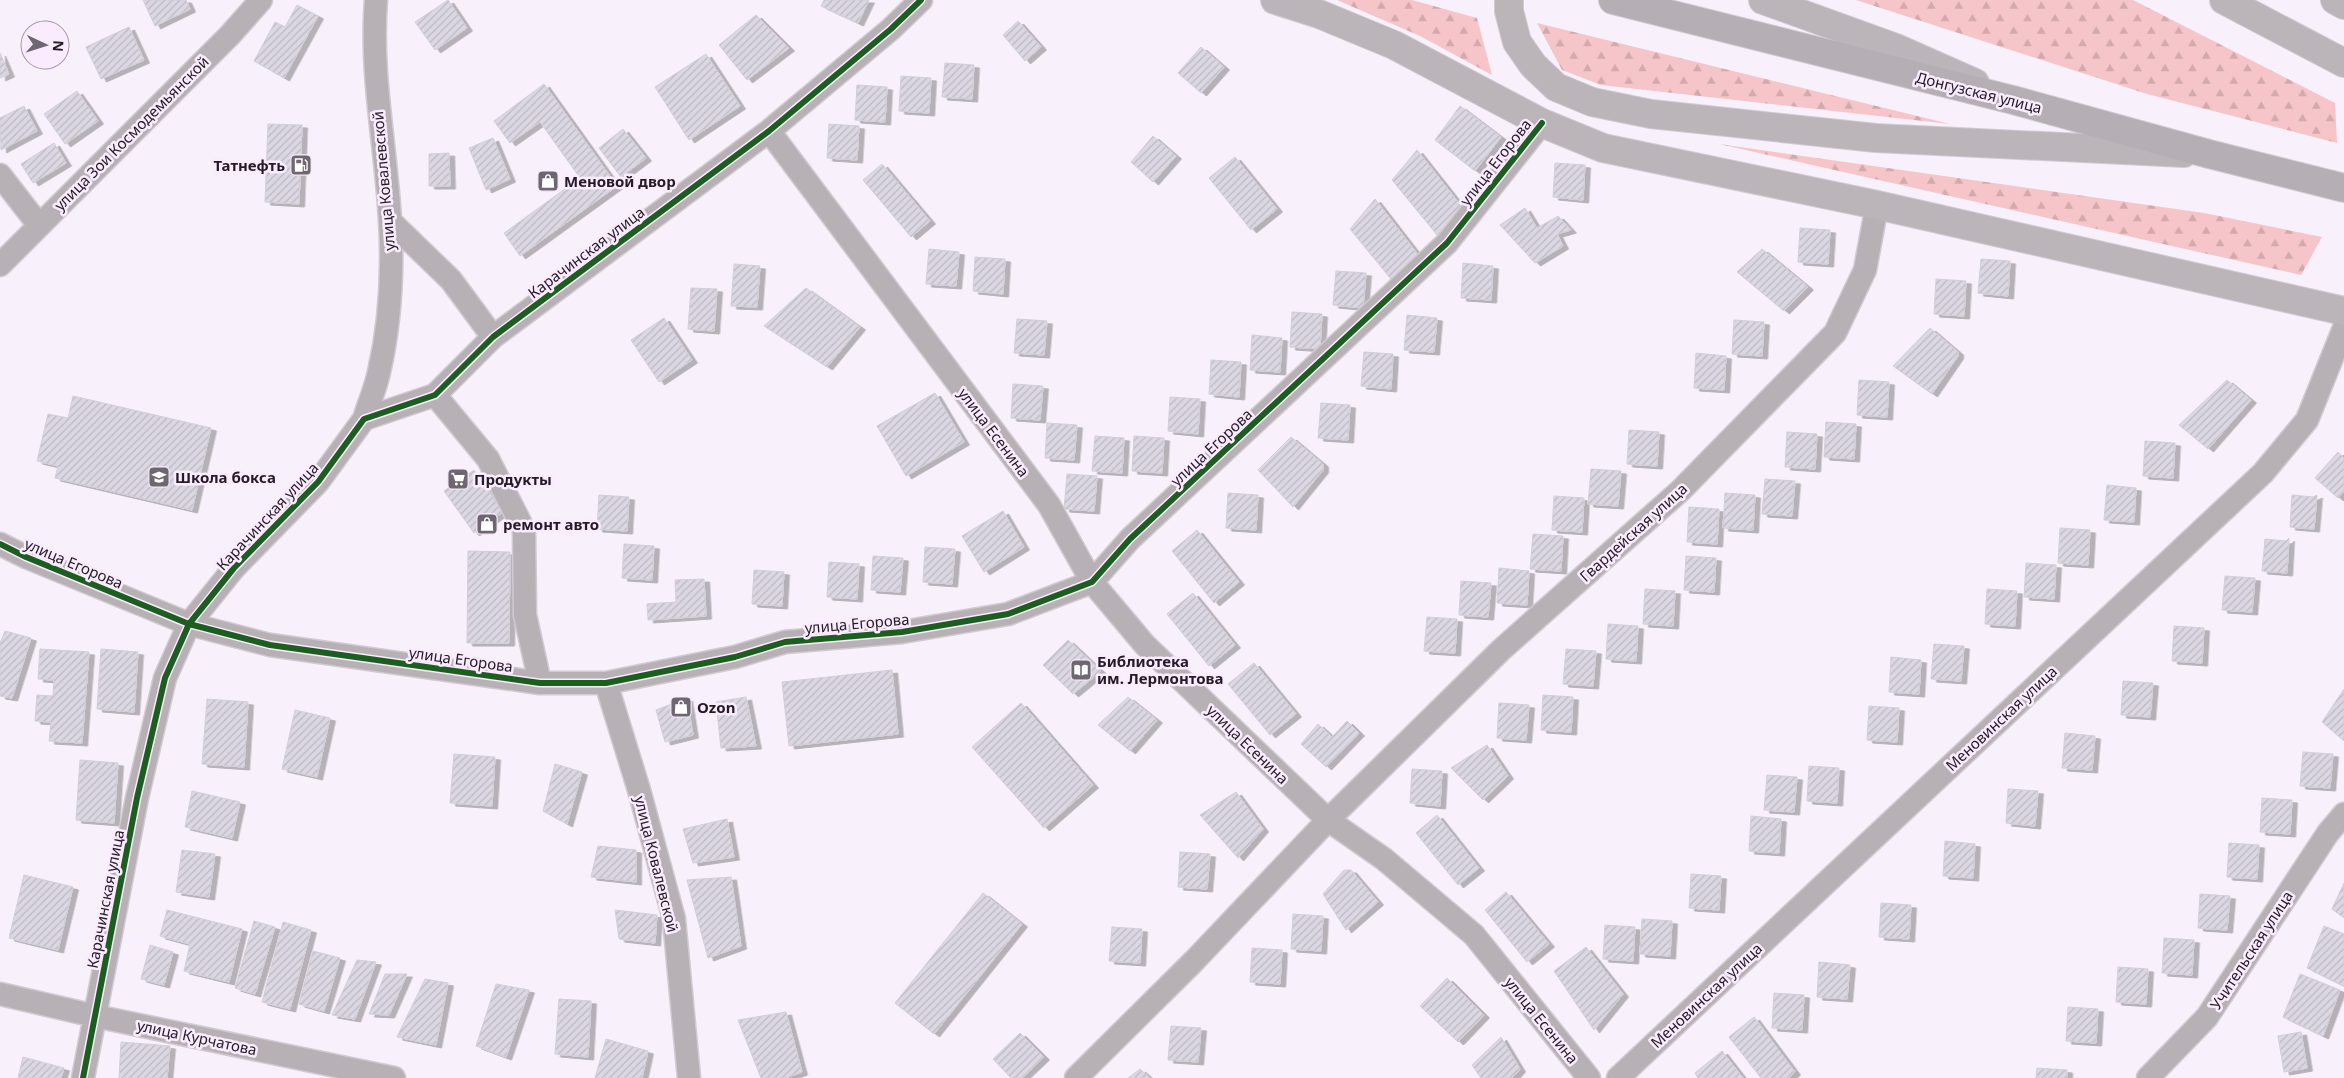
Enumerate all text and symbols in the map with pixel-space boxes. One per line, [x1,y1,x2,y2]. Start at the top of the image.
north arrow [20,20,70,70]
text: N [49,40,68,52]
street label: улица Зои Космодемьянской [49,51,213,215]
street label: Донгузская улица [1914,67,2044,117]
street label: улица Ковалевской [367,110,399,252]
street label: улица Егорова [1455,114,1535,210]
fuel station icon: Татнефть [289,153,313,177]
place label: Татнефть [214,155,285,175]
shop icon: Меновой двор [536,169,560,193]
place label: Меновой двор [564,171,676,191]
street label: Карачинская улица [524,202,648,302]
street label: улица Есенина [954,384,1034,480]
street label: улица Егорова [1166,404,1256,490]
street label: Карачинская улица [212,458,322,574]
school or university icon: Школа бокса [147,465,171,489]
place label: Школа бокса [175,467,276,487]
supermarket icon: Продукты [446,467,470,491]
place label: Продукты [474,469,552,489]
street label: Гвардейская улица [1575,478,1691,586]
shop icon: ремонт авто [475,512,499,536]
place label: ремонт авто [503,514,599,534]
street label: улица Егорова [22,533,126,593]
street label: улица Егорова [804,608,910,638]
street label: улица Егорова [408,642,514,676]
place label: Библиотека им. Лермонтова [1097,651,1223,688]
library icon: Библиотека им. Лермонтова [1069,658,1093,682]
street label: Меновинская улица [1941,661,2061,775]
shop icon: Ozon [669,695,693,719]
place label: Ozon [697,697,735,717]
street label: улица Есенина [1203,700,1293,788]
street label: улица Ковалевской [630,794,684,934]
street label: Карачинская улица [82,828,128,970]
street label: Учительская улица [2205,887,2297,1013]
street label: Меновинская улица [1646,938,1766,1052]
street label: улица Есенина [1501,972,1583,1068]
street label: улица Курчатова [135,1015,259,1059]

